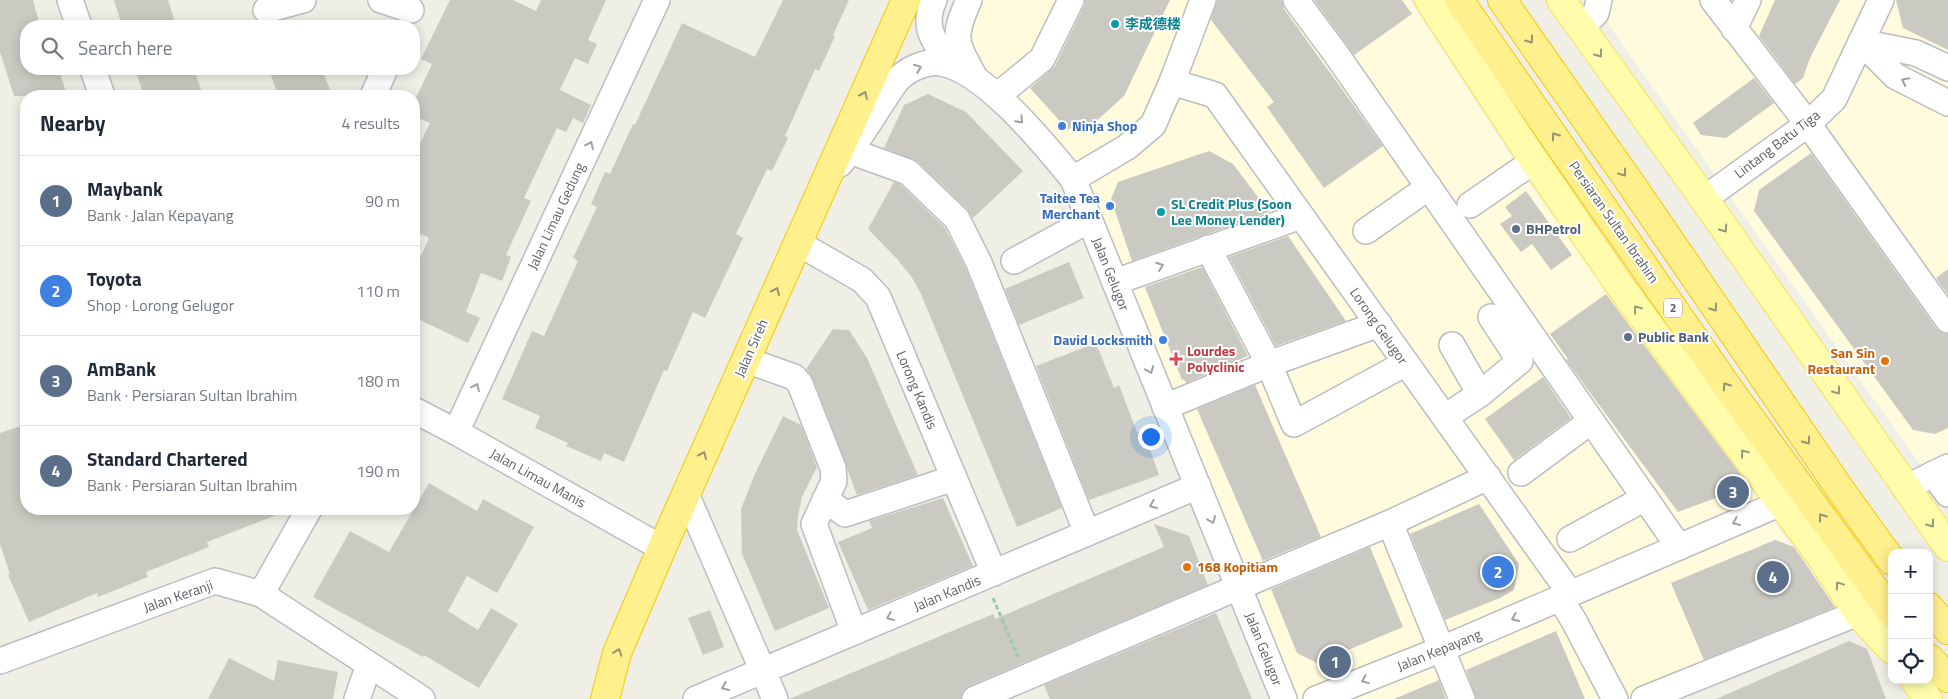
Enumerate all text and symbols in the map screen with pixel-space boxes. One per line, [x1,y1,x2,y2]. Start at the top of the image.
place label: 李成德楼 [1125,13,1181,34]
marker: 李成德楼 [1109,18,1121,30]
search box [20,20,420,75]
text: Search here [78,33,172,62]
icon: search [38,34,66,62]
one-way arrow [1524,34,1533,44]
one-way arrow [1594,48,1602,57]
one-way arrow [913,64,921,74]
one-way arrow [1901,77,1910,87]
one-way arrow [857,91,868,100]
street label: Lintang Batu Tiga [1729,104,1824,183]
text: Nearby [40,107,105,139]
text: 4 results [341,111,400,135]
one-way arrow [1014,114,1023,123]
place label: Ninja Shop [1072,115,1138,136]
marker: Ninja Shop [1056,120,1068,132]
one-way arrow [1552,132,1561,142]
one-way arrow [583,141,594,150]
street label: Persiaran Sultan Ibrahim [1564,156,1665,287]
street label: Jalan Limau Gedung [521,159,590,273]
one-way arrow [1617,167,1626,177]
text: Maybank [87,174,163,203]
place label: Taitee Tea Merchant [1040,187,1100,224]
text: 1 [52,189,60,213]
text: 90 m [365,189,400,213]
place label: SL Credit Plus (Soon Lee Money Lender) [1171,193,1292,230]
marker: Taitee Tea Merchant [1104,200,1116,212]
text: Bank · Jalan Kepayang [87,203,234,227]
marker: SL Credit Plus (Soon Lee Money Lender) [1155,206,1167,218]
place label: BHPetrol [1526,218,1581,239]
marker: BHPetrol [1510,223,1522,235]
one-way arrow [1718,223,1727,233]
street label: Jalan Gelugor [1087,234,1136,314]
one-way arrow [1156,262,1164,272]
text: Toyota [87,264,142,293]
text: 2 [52,279,60,303]
text: 110 m [356,279,400,303]
street label: Lorong Gelugor [1345,283,1414,369]
one-way arrow [770,287,781,296]
text: Shop · Lorong Gelugor [87,293,234,317]
road number: 2 [1664,298,1682,318]
one-way arrow [1708,302,1717,311]
one-way arrow [1634,305,1643,315]
street label: Jalan Sireh [728,315,773,380]
place label: Public Bank [1638,326,1710,347]
place label: David Locksmith [1053,329,1153,350]
marker: Public Bank [1622,331,1634,343]
marker: David Locksmith [1157,334,1169,346]
place label: Lourdes Polyclinic [1187,340,1245,377]
place label: San Sin Restaurant [1807,342,1875,379]
street label: Lorong Kandis [892,347,943,432]
marker: Lourdes Polyclinic [1169,352,1183,366]
text: AmBank [87,354,156,383]
marker: San Sin Restaurant [1879,355,1891,367]
one-way arrow [1144,365,1154,374]
text: 3 [52,369,60,393]
text: 180 m [356,369,400,393]
one-way arrow [1723,382,1732,391]
text: Bank · Persiaran Sultan Ibrahim [87,383,297,407]
one-way arrow [470,384,480,393]
one-way arrow [1831,385,1840,395]
your location [1138,424,1164,450]
one-way arrow [1801,435,1810,445]
street label: Jalan Limau Manis [486,442,590,513]
text: Standard Chartered [87,444,248,473]
one-way arrow [1741,449,1750,459]
one-way arrow [697,451,707,460]
text: 4 [52,459,60,483]
text: 190 m [356,459,400,483]
text: Bank · Persiaran Sultan Ibrahim [87,473,297,497]
pin: 3 [1717,473,1749,511]
one-way arrow [1149,499,1158,510]
one-way arrow [1819,513,1828,523]
one-way arrow [1205,515,1216,524]
one-way arrow [1732,516,1741,527]
one-way arrow [1925,518,1934,528]
map controls [1888,549,1933,684]
button: + [1888,549,1933,594]
pin: 2 [1482,553,1514,591]
place label: 168 Kopitiam [1197,556,1278,577]
pin: 4 [1757,558,1789,596]
marker: 168 Kopitiam [1181,561,1193,573]
street label: Jalan Kandis [910,569,984,616]
street label: Jalan Keranji [140,574,215,617]
one-way arrow [1836,581,1845,591]
button: − [1888,594,1933,639]
street label: Jalan Gelugor [1240,609,1289,689]
one-way arrow [887,611,895,621]
one-way arrow [1511,611,1520,622]
street label: Jalan Kepayang [1393,623,1484,676]
button: locate [1888,639,1933,684]
pin: 1 [1319,643,1351,681]
one-way arrow [612,648,622,657]
one-way arrow [1361,674,1370,684]
one-way arrow [721,681,730,691]

